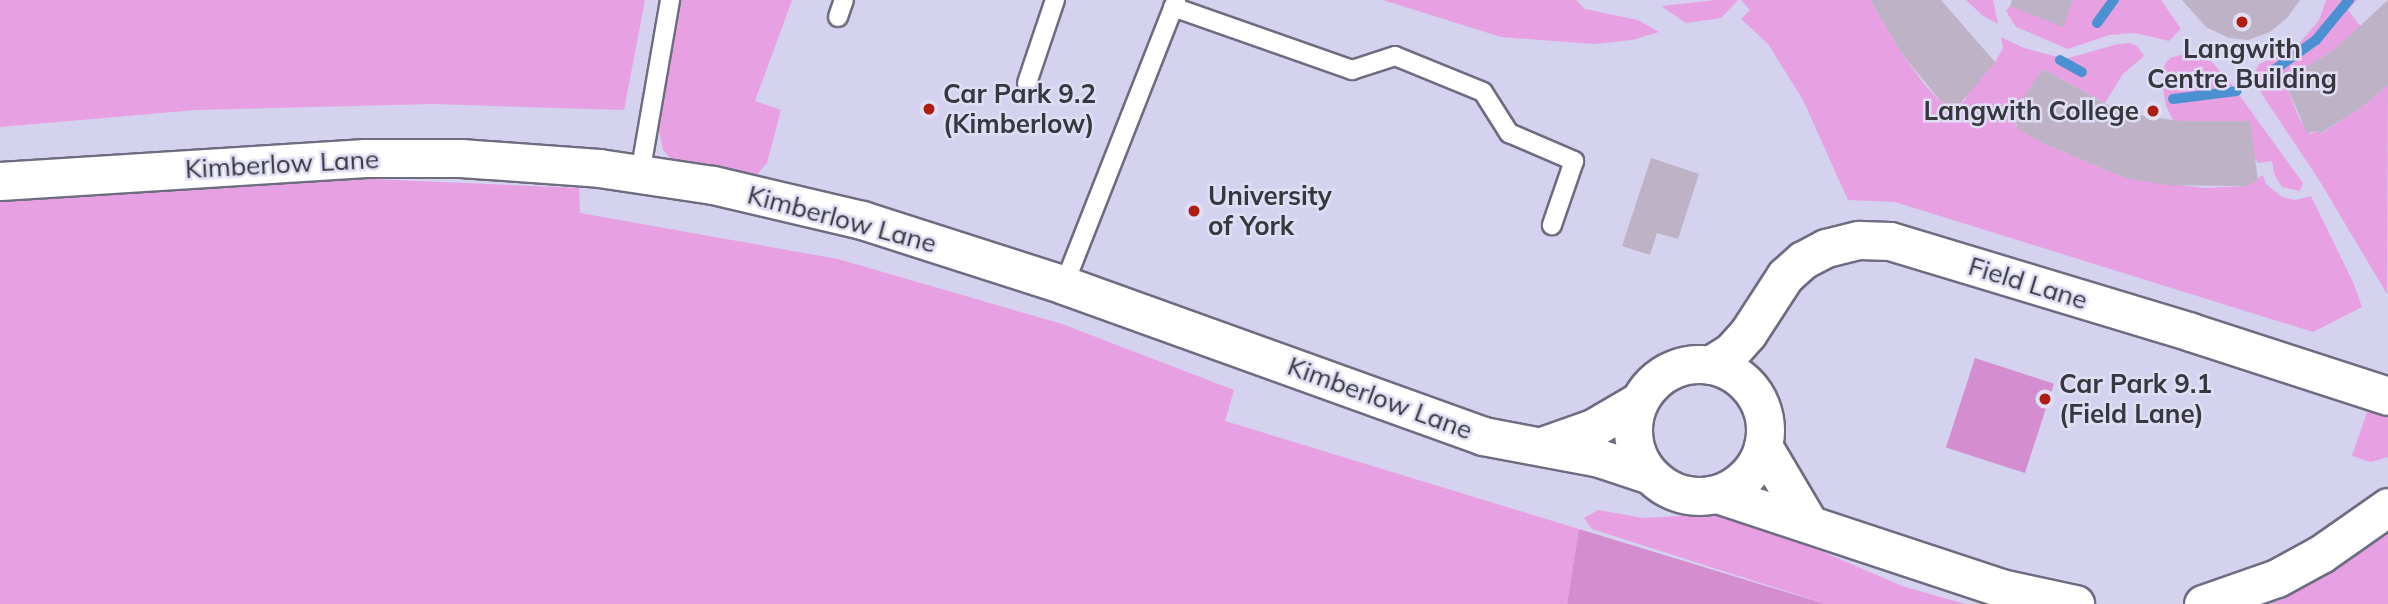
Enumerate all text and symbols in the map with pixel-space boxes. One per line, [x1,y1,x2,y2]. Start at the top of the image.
marker: Langwith Centre Building [2234,14,2250,30]
place label: Langwith Centre Building [2147,33,2337,94]
place label: Car Park 9.2 (Kimberlow) [943,78,1096,140]
place label: Langwith College [1924,95,2139,127]
marker: Car Park 9.2 (Kimberlow) [921,101,937,117]
marker: Langwith College [2145,103,2161,119]
street label: Kimberlow Lane [184,143,380,185]
street label: Kimberlow Lane [744,179,940,259]
place label: University of York [1208,180,1332,242]
marker: University of York [1186,203,1202,219]
street label: Field Lane [1965,250,2091,316]
street label: Kimberlow Lane [1283,350,1477,446]
place label: Car Park 9.1 (Field Lane) [2059,368,2212,430]
marker: Car Park 9.1 (Field Lane) [2037,391,2053,407]

